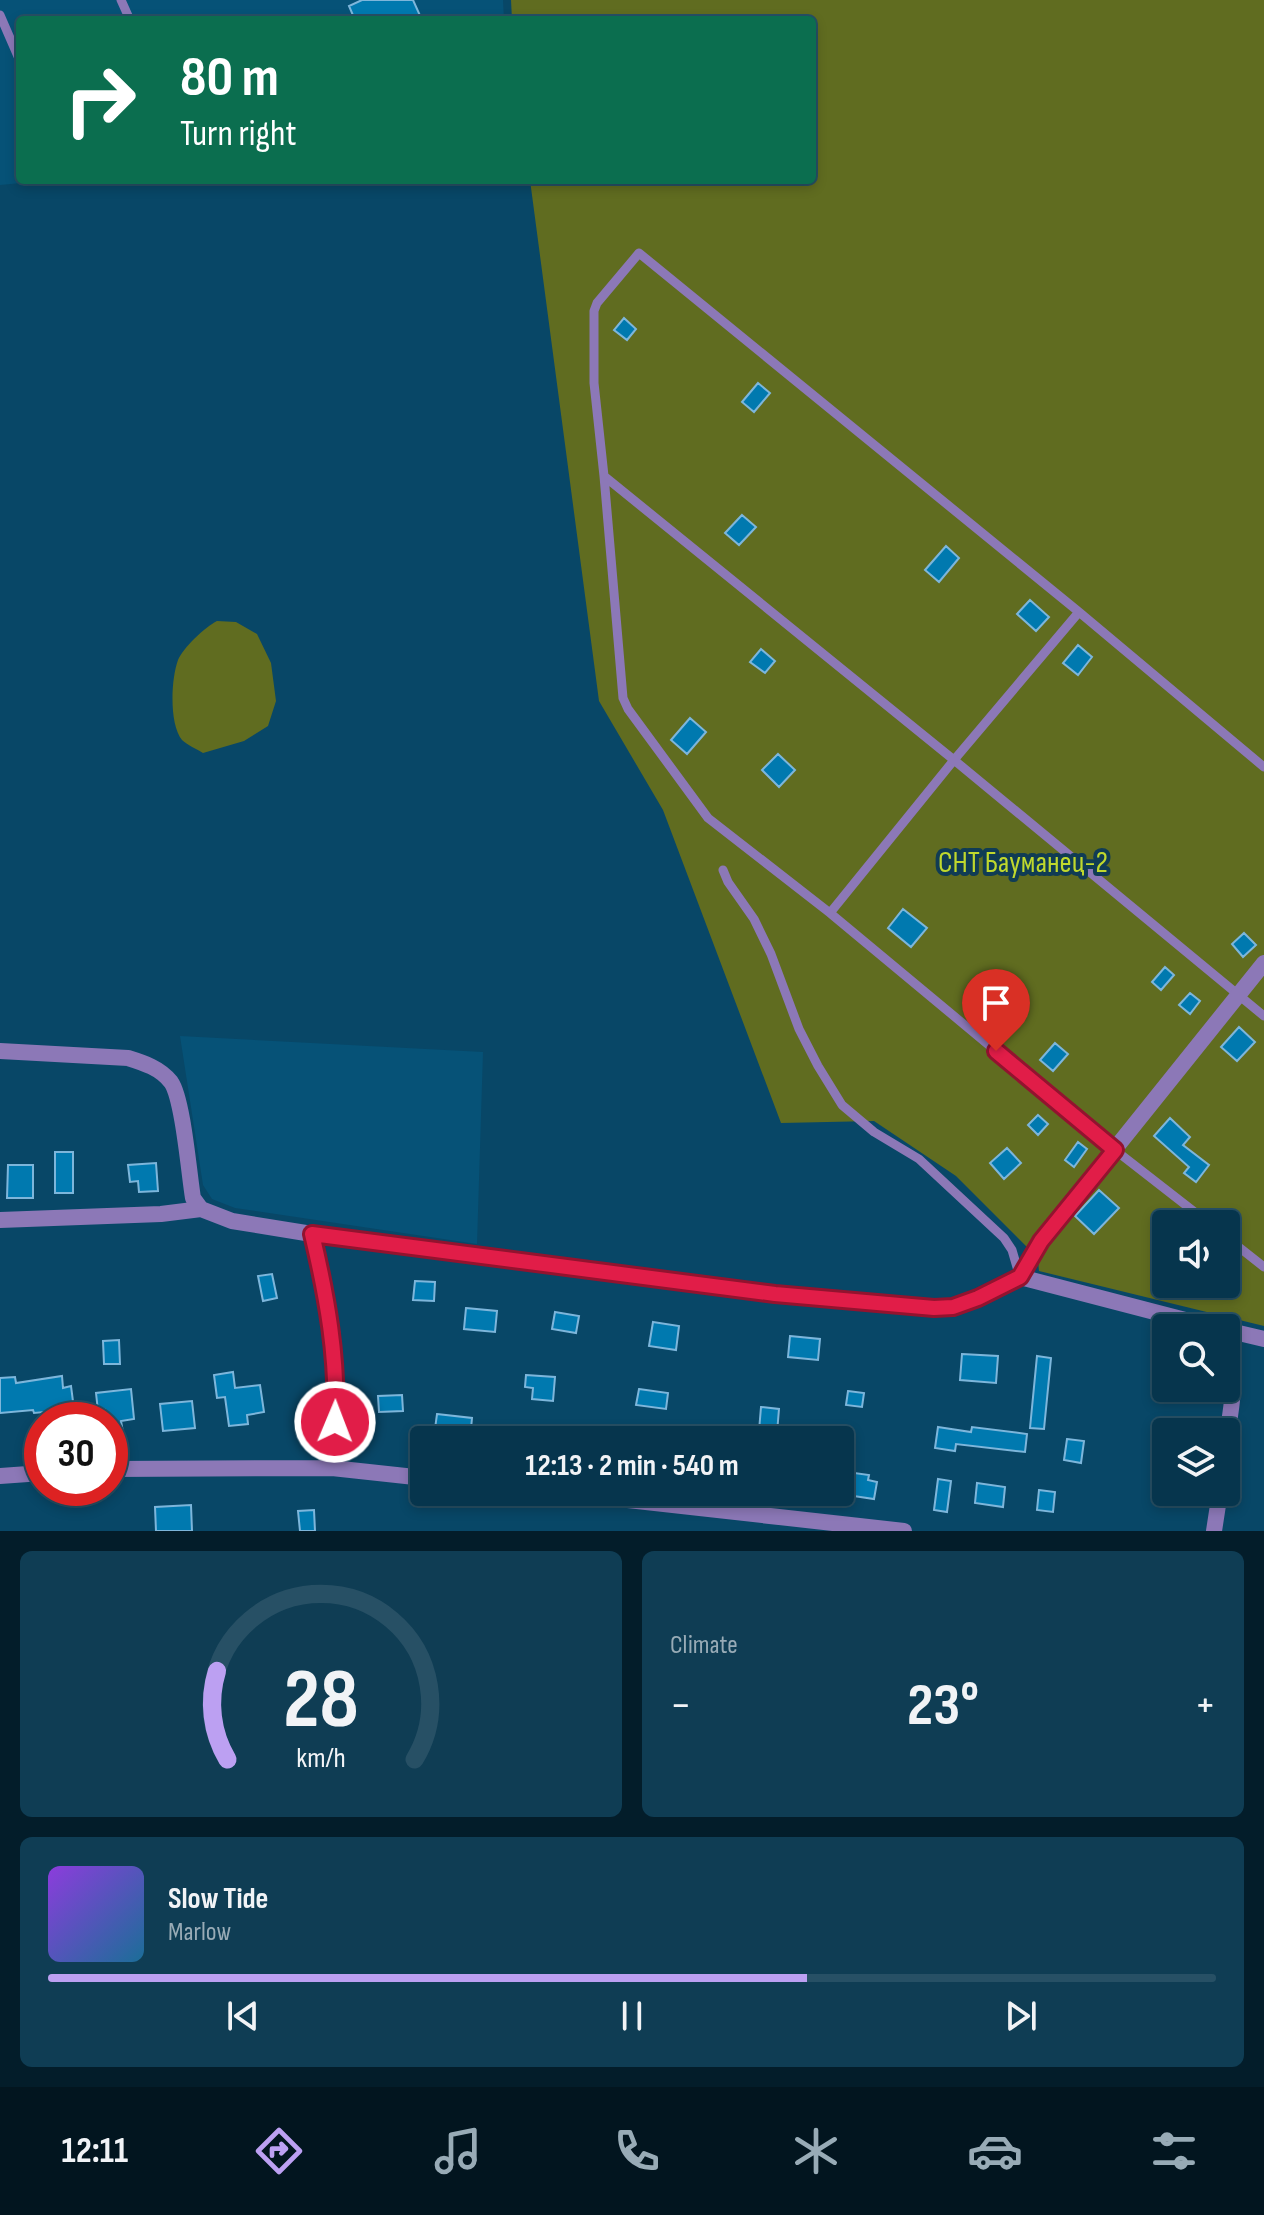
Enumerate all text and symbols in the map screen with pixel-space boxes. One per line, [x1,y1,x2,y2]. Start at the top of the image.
text: 80 m [180,45,279,112]
icon: right [48,48,152,152]
text: Turn right [180,113,297,156]
park label: СНТ Бауманец-2 [938,845,1108,881]
pin [962,969,1030,1051]
icon: arrive [974,981,1018,1025]
map controls [1152,1210,1240,1506]
button: sound [1152,1210,1240,1298]
button: search [1152,1314,1240,1402]
position arrow [293,1380,377,1464]
speed limit sign: 30 [24,1402,128,1506]
button: layers [1152,1418,1240,1506]
text: 12:13 · 2 min · 540 m [525,1448,739,1484]
text: Climate [670,1630,738,1661]
text: 28 [283,1651,359,1751]
text: 23° [907,1670,979,1742]
text: − [670,1679,692,1732]
text: + [1194,1679,1216,1732]
text: km/h [296,1741,346,1776]
text: Slow Tide [168,1881,268,1917]
text: Marlow [168,1917,231,1948]
icon: previous [221,1994,265,2038]
icon: pause [610,1994,654,2038]
icon: next [999,1994,1043,2038]
icon: directions [251,2123,307,2179]
icon: music [430,2123,486,2179]
icon: phone [609,2123,665,2179]
icon: climate [788,2123,844,2179]
icon: car [967,2123,1023,2179]
icon: filters [1146,2123,1202,2179]
text: 12:11 [62,2130,128,2173]

